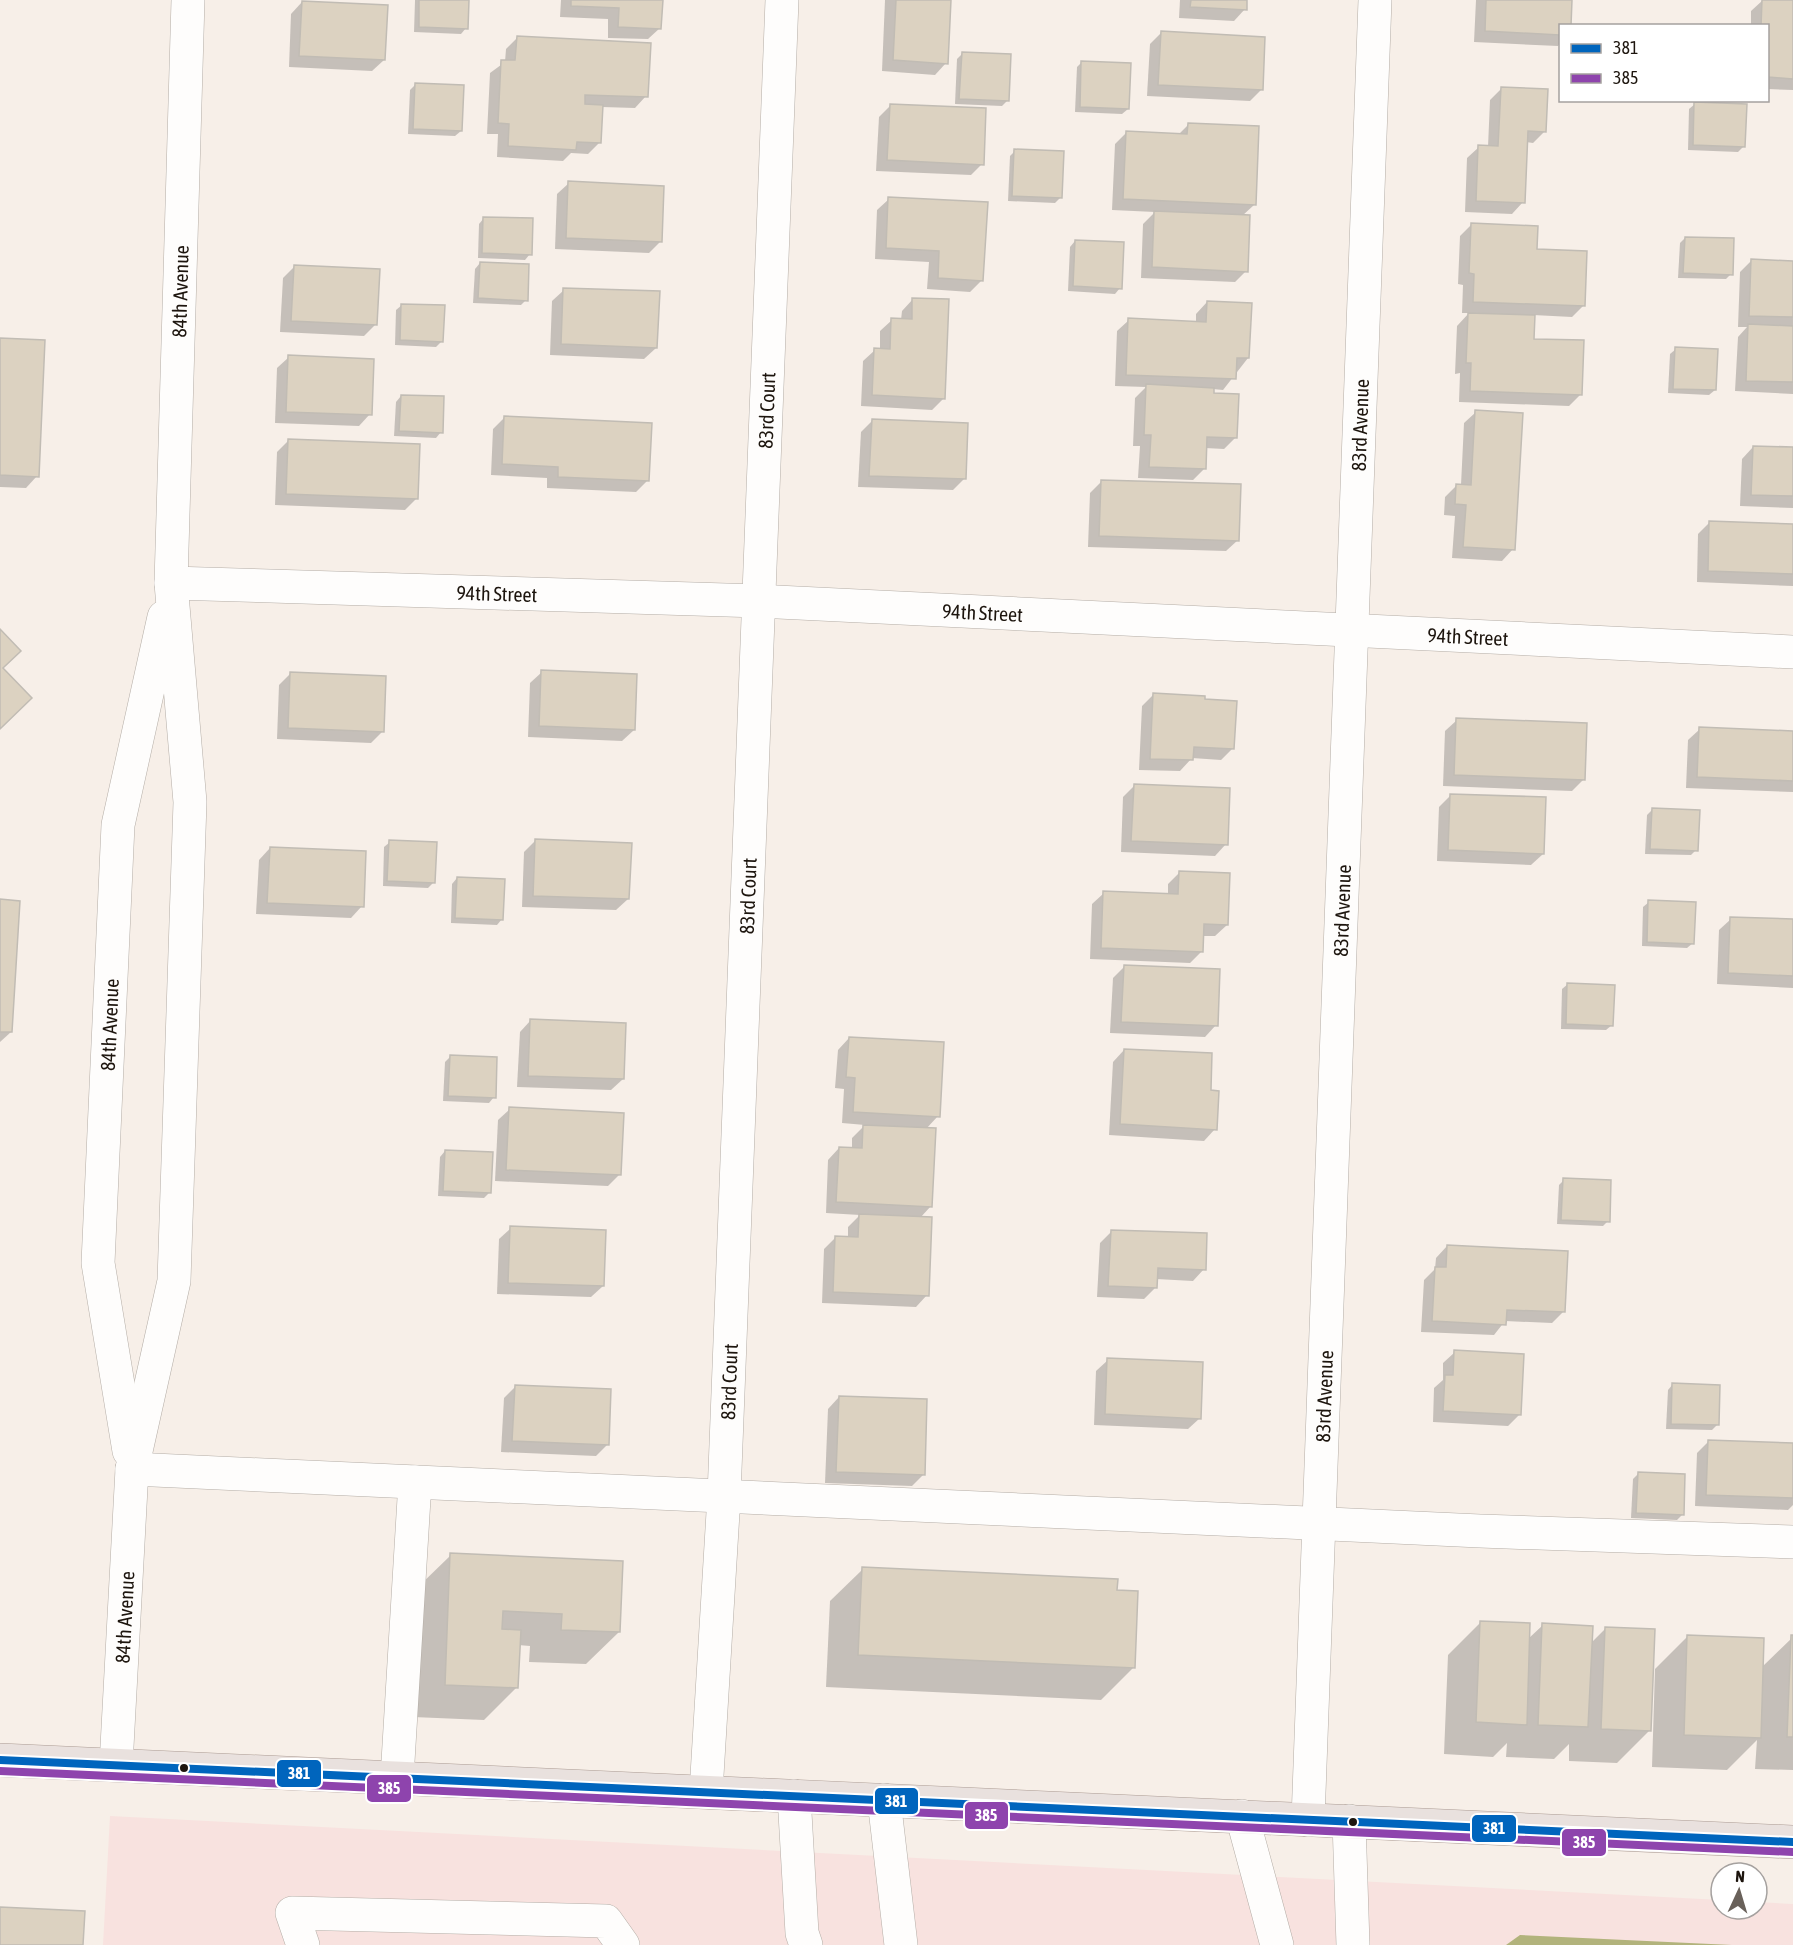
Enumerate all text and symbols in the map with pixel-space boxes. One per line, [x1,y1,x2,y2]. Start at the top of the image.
legend [1559,24,1769,102]
text: 381 [1613,37,1638,58]
text: 385 [1613,67,1638,88]
street label: 84th Avenue [167,245,192,338]
street label: 83rd Court [753,371,779,449]
street label: 83rd Avenue [1346,378,1373,472]
street label: 94th Street [456,580,538,606]
street label: 94th Street [941,599,1024,626]
street label: 94th Street [1427,622,1509,649]
street label: 83rd Court [734,857,760,935]
street label: 83rd Avenue [1328,864,1355,957]
street label: 84th Avenue [95,978,122,1071]
street label: 83rd Court [715,1343,741,1420]
street label: 83rd Avenue [1310,1350,1337,1443]
street label: 84th Avenue [110,1570,138,1664]
line badge: 381 [276,1759,322,1788]
unlabelled marker [178,1762,190,1774]
text: 381 [288,1764,311,1782]
line badge: 385 [366,1774,412,1803]
text: 385 [378,1779,401,1797]
line badge: 381 [874,1787,919,1815]
text: 381 [885,1792,908,1810]
line badge: 385 [964,1801,1009,1830]
text: 385 [975,1806,998,1824]
line badge: 381 [1471,1814,1517,1843]
unlabelled marker [1347,1816,1359,1828]
text: 381 [1483,1819,1506,1837]
line badge: 385 [1561,1828,1607,1857]
text: 385 [1573,1833,1596,1851]
north arrow [1709,1861,1769,1921]
text: N [1735,1867,1745,1885]

